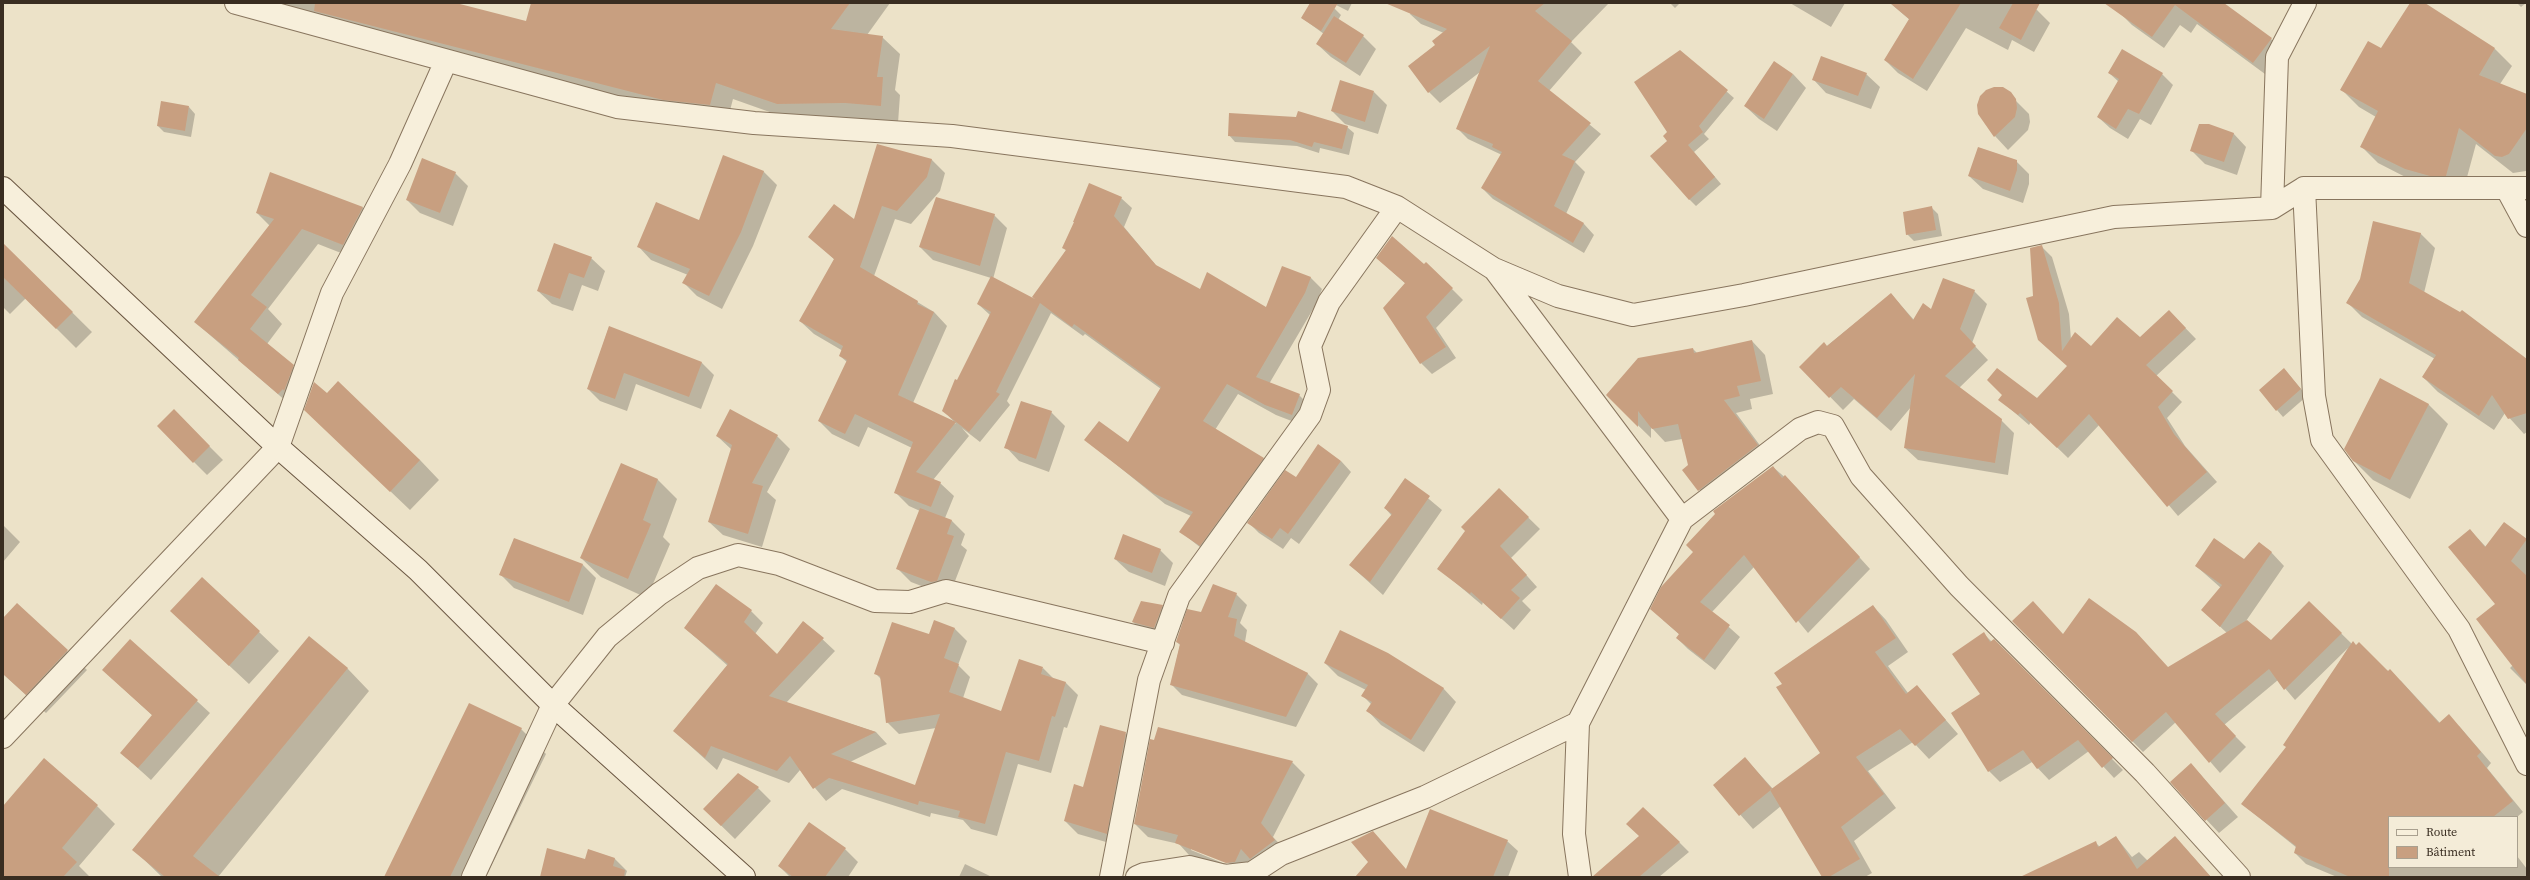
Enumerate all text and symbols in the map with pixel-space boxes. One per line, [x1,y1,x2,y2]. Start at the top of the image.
legend [2388,816,2518,868]
text: Route [2426,824,2457,840]
text: Bâtiment [2426,844,2475,860]

